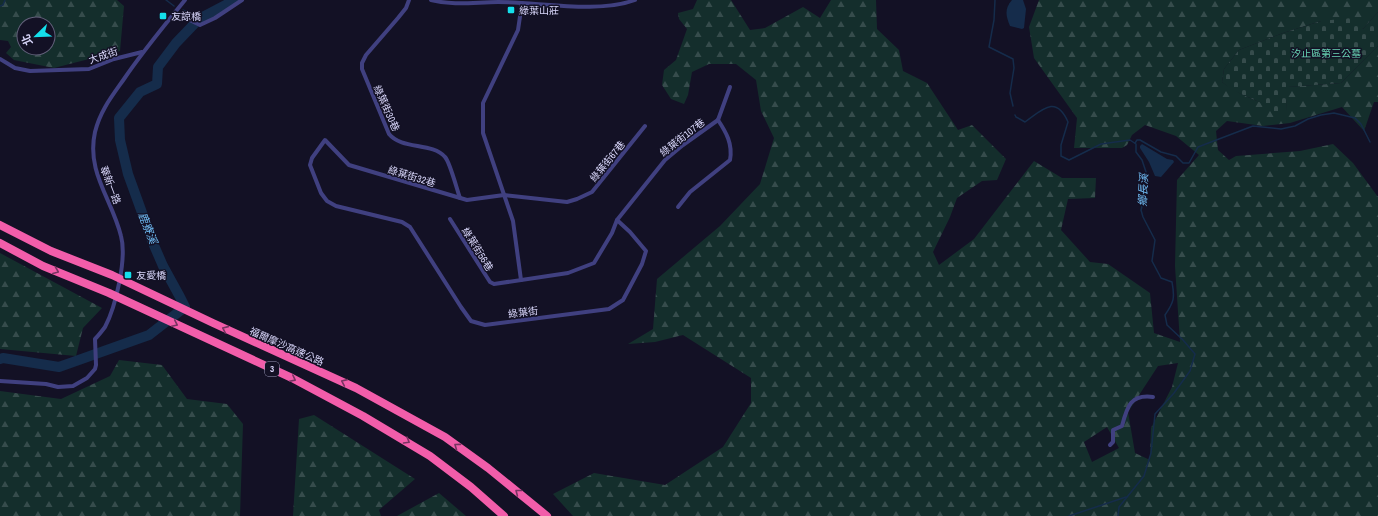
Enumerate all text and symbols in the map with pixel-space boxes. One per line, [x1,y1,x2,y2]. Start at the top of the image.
place label: 綠葉山莊 [519,4,559,17]
marker: 綠葉山莊 [506,5,516,15]
place label: 友諒橋 [171,10,201,23]
marker: 友諒橋 [158,11,168,21]
north arrow [16,16,56,56]
text: 北 [18,32,35,48]
street label: 大成街 [87,44,119,67]
park label: 汐止區第三公墓 [1291,47,1361,60]
street label: 綠葉街30巷 [371,83,402,133]
street label: 綠葉街107巷 [657,116,707,159]
street label: 綠葉街67巷 [587,138,628,184]
street label: 綠葉街32巷 [386,163,437,190]
street label: 華新一路 [97,164,124,206]
water label: 鄉長溪 [1135,171,1151,207]
water label: 鹿寮溪 [136,210,161,248]
street label: 綠葉街56巷 [459,225,496,274]
one-way arrow [53,267,60,275]
place label: 友愛橋 [136,269,166,282]
marker: 友愛橋 [123,270,133,280]
street label: 綠葉街 [507,304,539,321]
one-way arrow [171,319,179,327]
street label: 福爾摩沙高速公路 [248,324,326,369]
one-way arrow [222,326,229,334]
road number: 3 [265,362,279,376]
one-way arrow [289,374,296,382]
one-way arrow [340,379,348,387]
one-way arrow [403,437,410,444]
one-way arrow [454,444,461,451]
one-way arrow [516,489,523,496]

